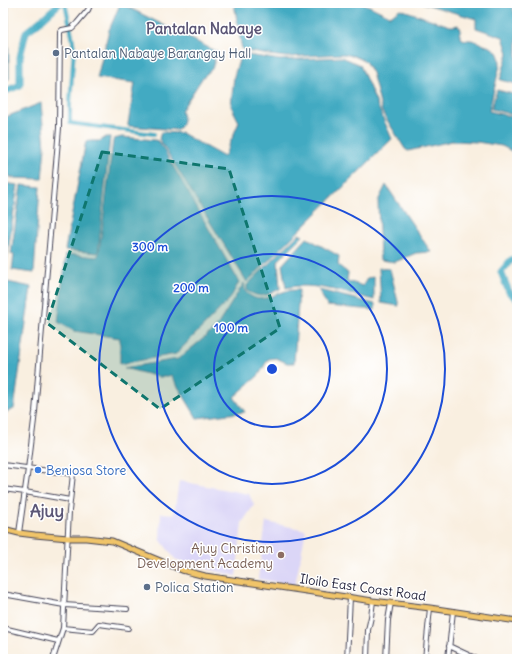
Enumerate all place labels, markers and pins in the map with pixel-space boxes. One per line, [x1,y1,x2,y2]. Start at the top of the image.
place label: Pantalan Nabaye Barangay Hall [64,45,251,62]
marker: Pantalan Nabaye Barangay Hall [51,48,61,58]
centre of rings [265,362,279,376]
place label: Beniosa Store [46,462,126,479]
marker: Beniosa Store [33,465,43,475]
place label: Ajuy Christian Development Academy [137,540,273,572]
marker: Ajuy Christian Development Academy [276,550,286,560]
place label: Polica Station [155,579,234,596]
marker: Polica Station [142,582,152,592]

